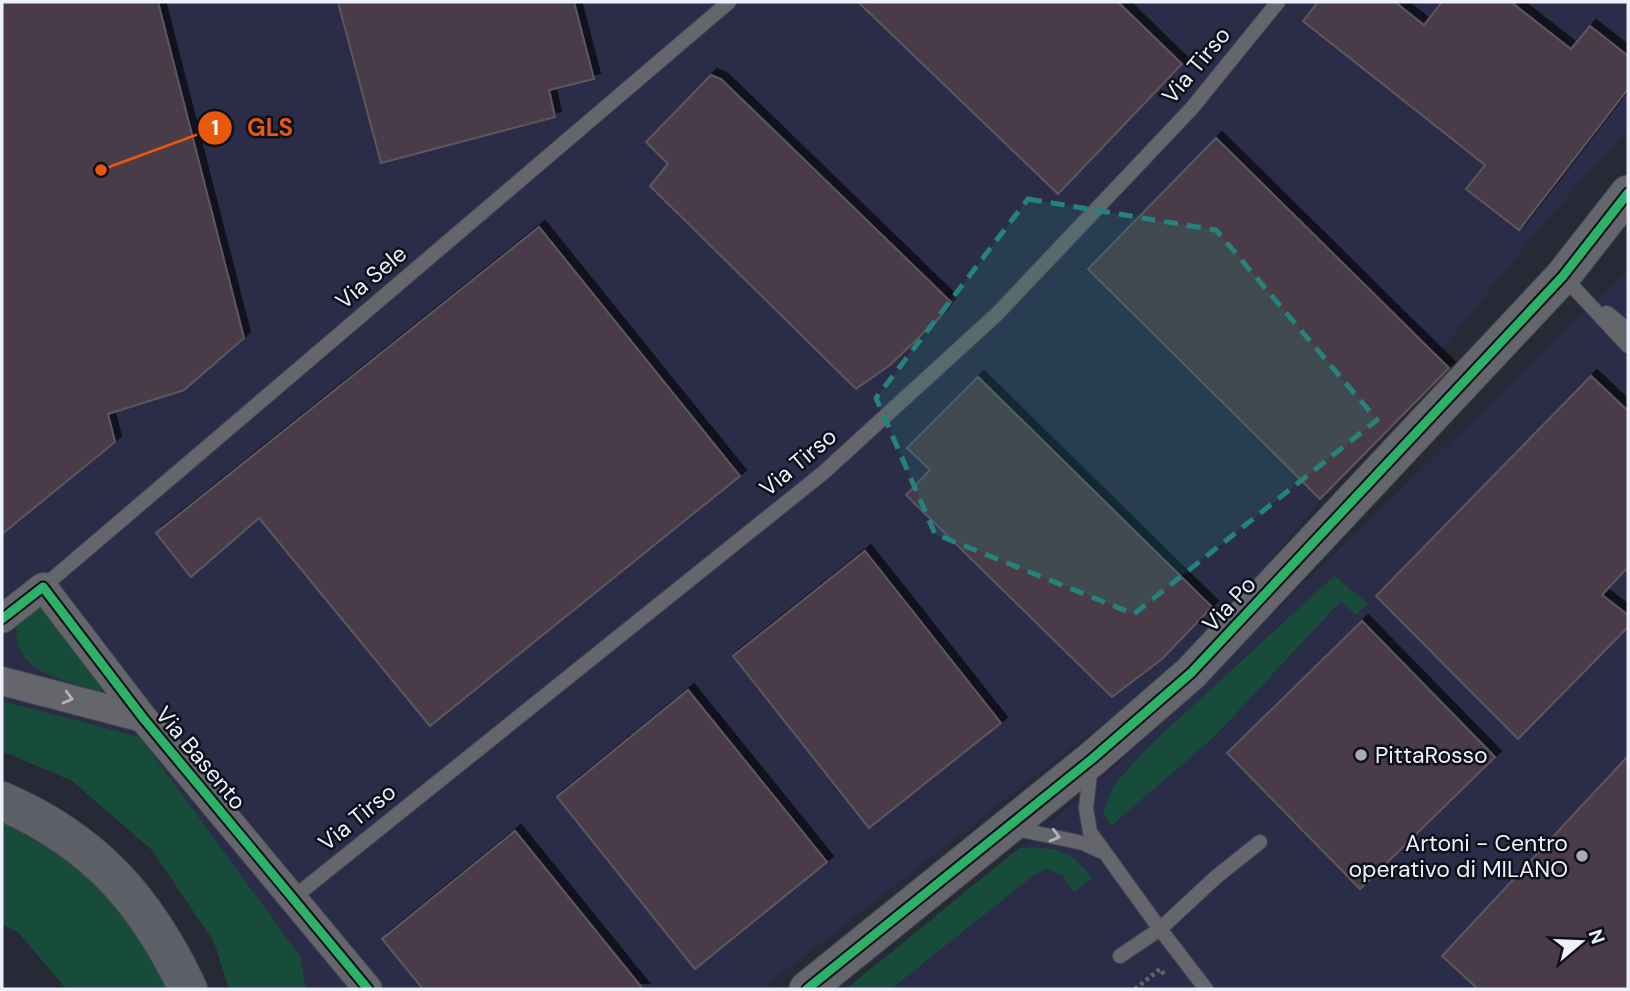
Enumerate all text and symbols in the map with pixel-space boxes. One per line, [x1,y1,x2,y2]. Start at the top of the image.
street label: Via Tirso [1155,20,1237,110]
callout: GLS [198,105,307,150]
text: GLS [247,112,293,143]
text: 1 [211,114,219,142]
street label: Via Sele [329,238,413,316]
street label: Via Tirso [753,421,843,503]
street label: Via Po [1196,570,1262,638]
one-way arrow [62,690,74,704]
street label: Via Basento [149,700,253,816]
place label: PittaRosso [1375,740,1488,770]
marker: PittaRosso [1353,747,1369,763]
street label: Via Tirso [312,777,402,857]
one-way arrow [1049,828,1061,842]
place label: Artoni - Centro operativo di MILANO [1348,828,1568,884]
marker: Artoni - Centro operativo di MILANO [1574,848,1590,864]
north arrow [1546,907,1616,977]
text: N [1583,926,1611,947]

